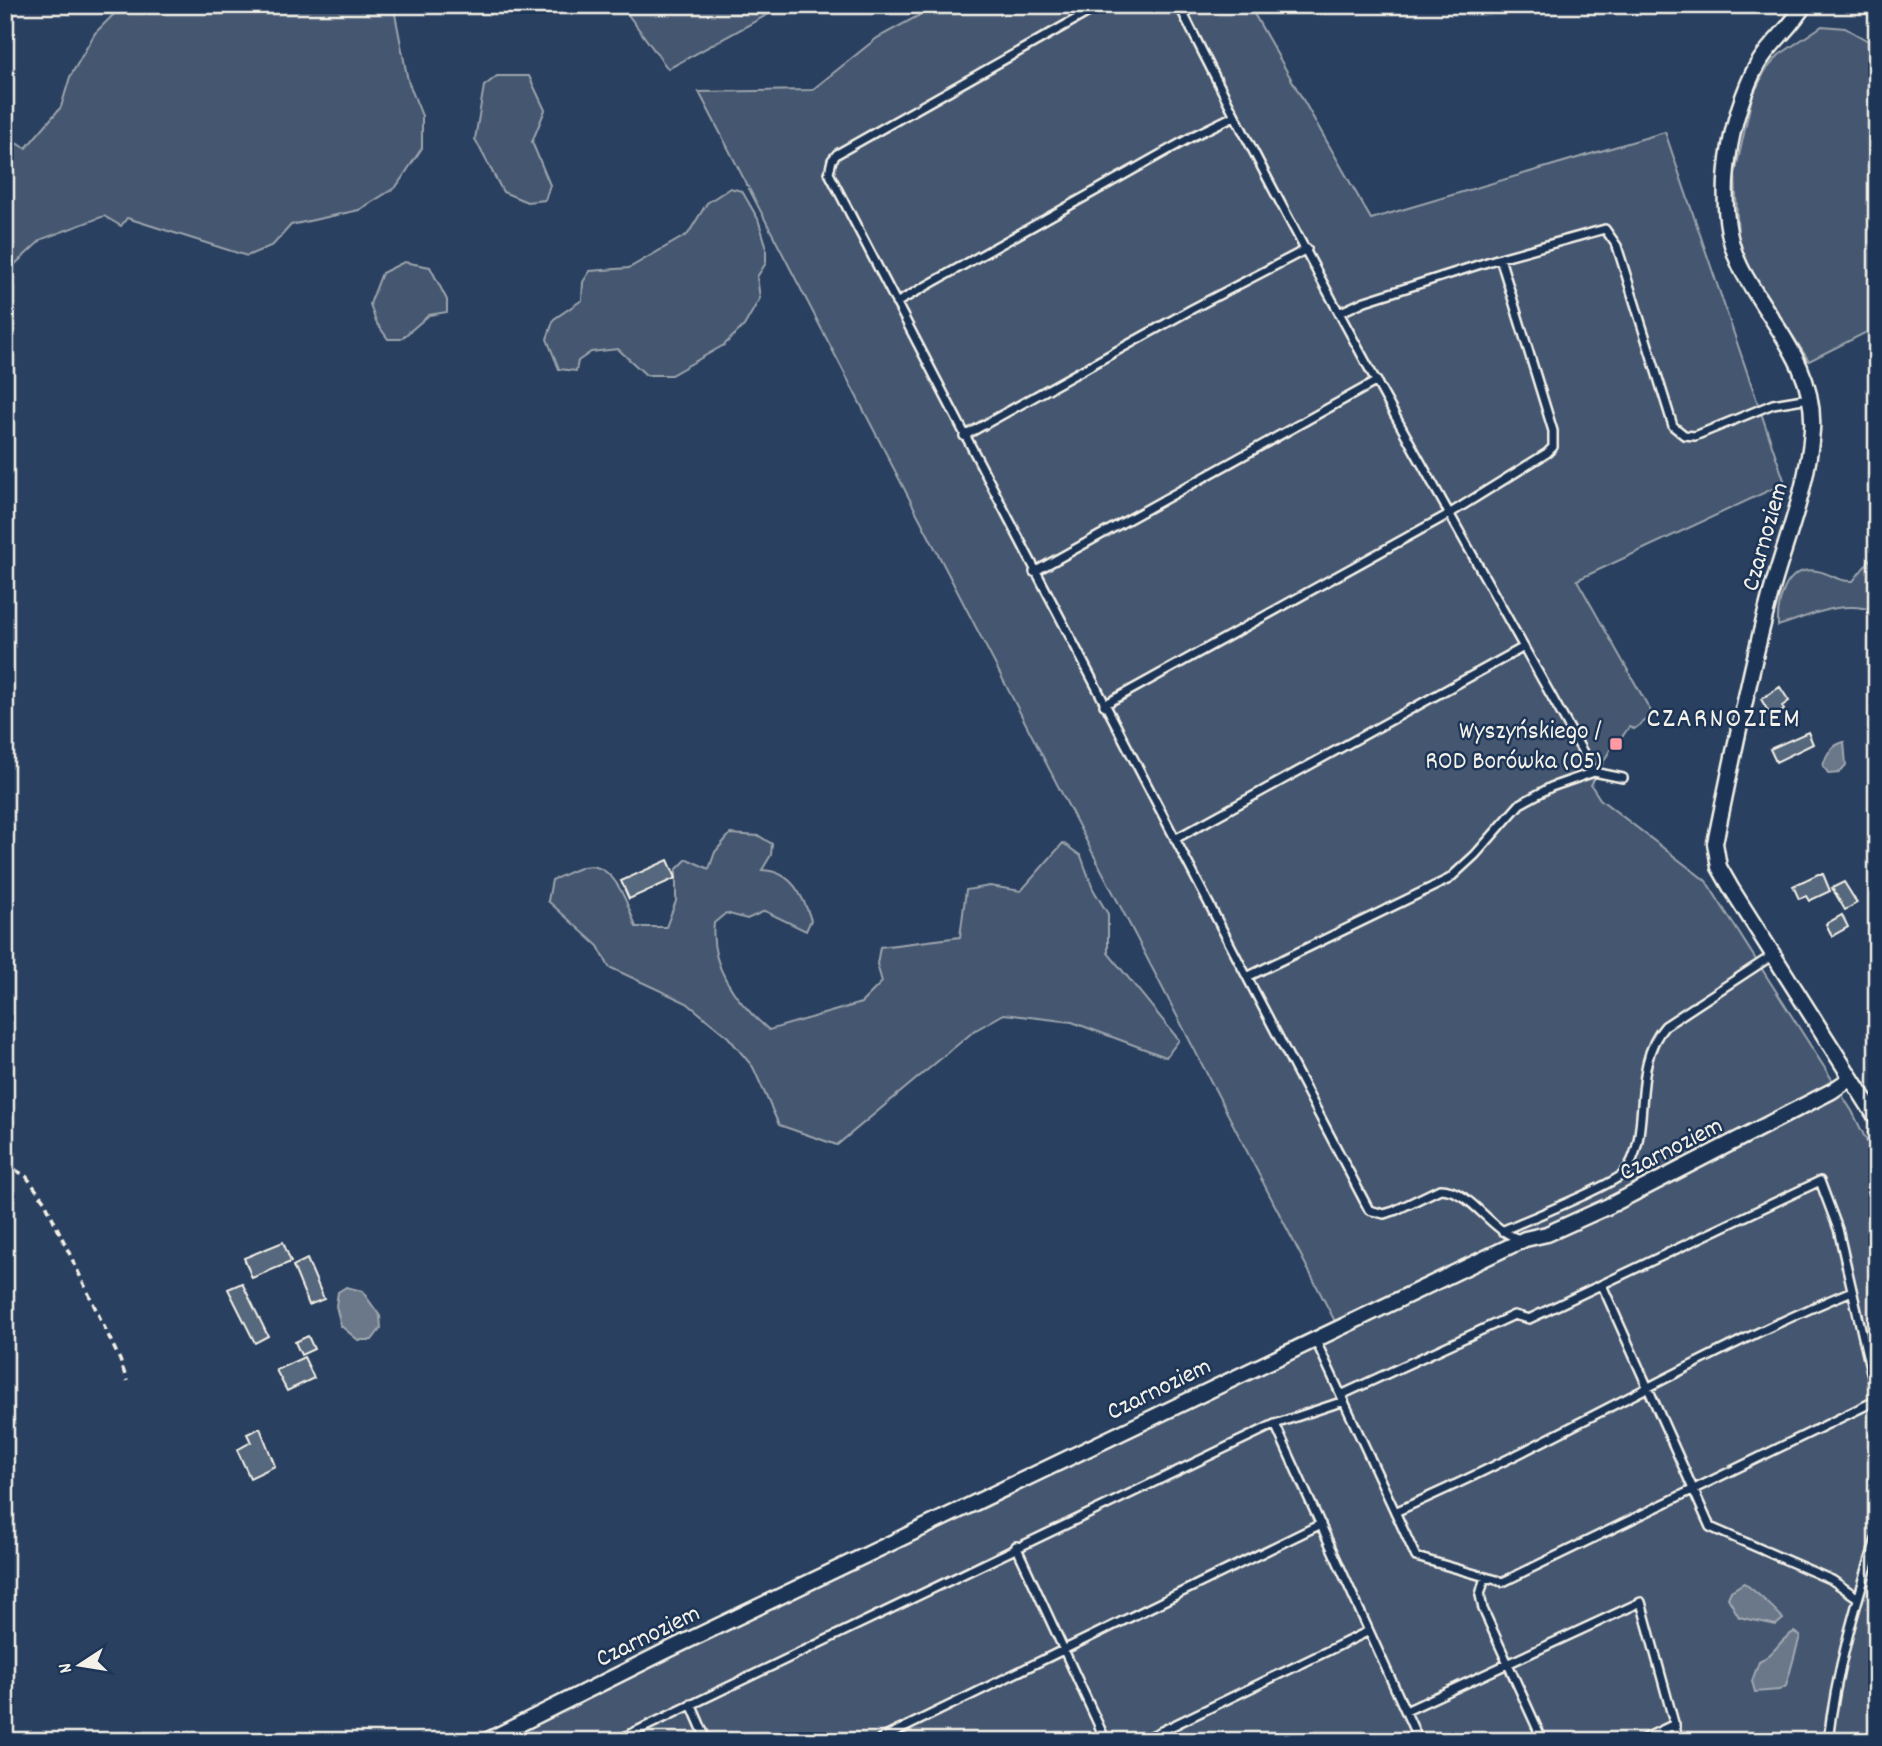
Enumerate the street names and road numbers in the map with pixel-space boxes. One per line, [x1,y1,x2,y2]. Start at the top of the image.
street label: Czarnoziem [1733,478,1800,596]
street label: Czarnoziem [1613,1108,1730,1192]
street label: Czarnoziem [1101,1349,1218,1431]
street label: Czarnoziem [590,1596,707,1678]

